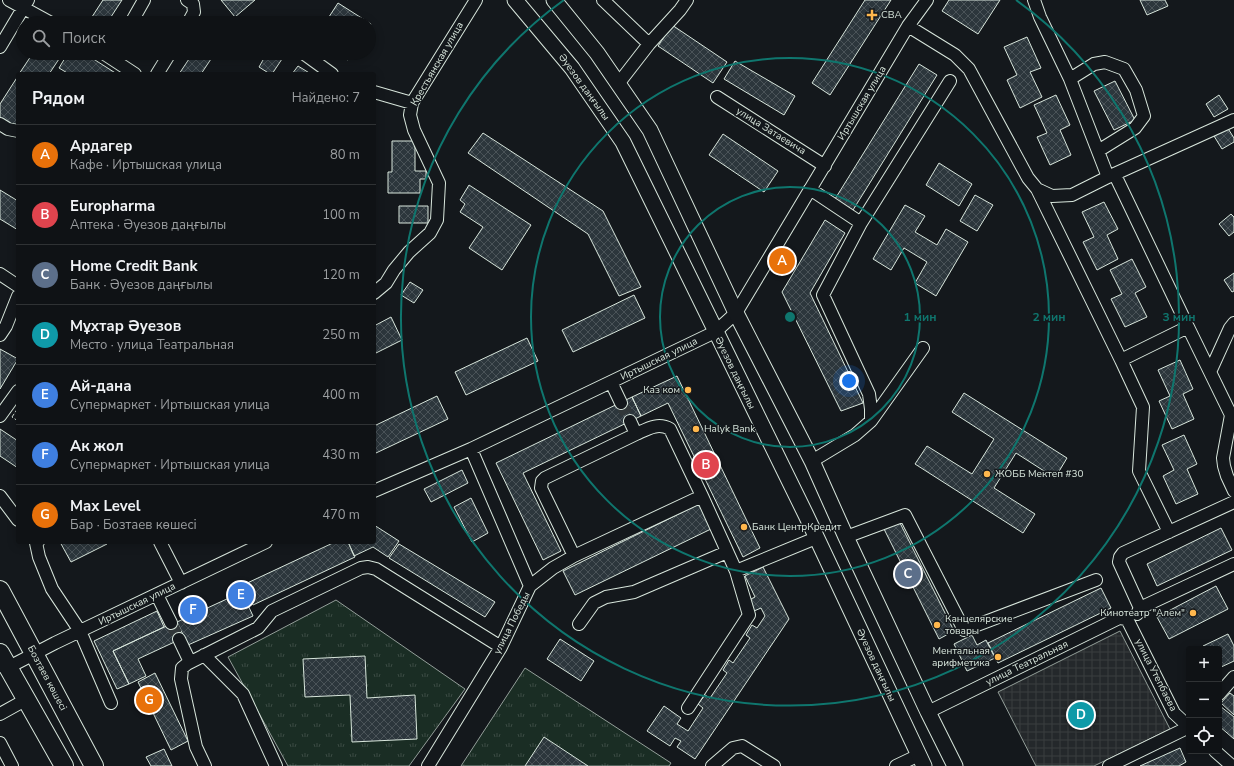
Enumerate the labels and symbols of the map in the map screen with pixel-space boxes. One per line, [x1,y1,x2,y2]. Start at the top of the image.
place label: СВА [881,8,902,22]
marker: СВА [866,9,878,21]
street label: Крестьянская улица [407,19,467,109]
street label: Әуезов даңғылы [555,51,613,123]
street label: Иртышская улица [834,63,890,143]
street label: улица Затаевича [733,104,809,158]
pin: A [769,246,795,276]
text: 1 мин [903,309,937,325]
text: 2 мин [1032,309,1066,325]
text: 3 мин [1162,309,1196,325]
centre of rings [783,310,797,324]
street label: Иртышская улица [618,334,700,384]
street label: Әуезов даңғылы [711,334,759,412]
your location [839,371,859,391]
place label: Каз ком [643,383,680,397]
marker: Каз ком [683,385,693,395]
place label: Halyk Bank [704,422,756,436]
marker: Halyk Bank [691,424,701,434]
pin: B [693,450,719,480]
place label: ЖОББ Мектеп #30 [995,467,1084,481]
marker: ЖОББ Мектеп #30 [982,469,992,479]
place label: Банк ЦентрКредит [752,520,842,534]
marker: Банк ЦентрКредит [739,522,749,532]
pin: C [895,559,921,589]
street label: Иртышская улица [96,579,178,629]
pin: E [228,580,254,610]
street label: улица Победы [490,590,534,656]
pin: F [180,595,206,625]
place label: Кинотеатр "Алем" [1100,606,1185,620]
marker: Кинотеатр "Алем" [1188,608,1198,618]
place label: Канцелярские товары [945,612,1012,638]
marker: Канцелярские товары [932,620,942,630]
street label: Әуезов даңғылы [853,626,899,704]
street label: улица Утепбаева [1132,636,1180,714]
street label: улица Театральная [983,637,1071,689]
street label: Бозтаев көшесі [24,643,70,713]
place label: Ментальная арифметика [932,644,990,670]
marker: Ментальная арифметика [993,652,1003,662]
pin: G [136,685,162,715]
pin: D [1068,700,1094,730]

